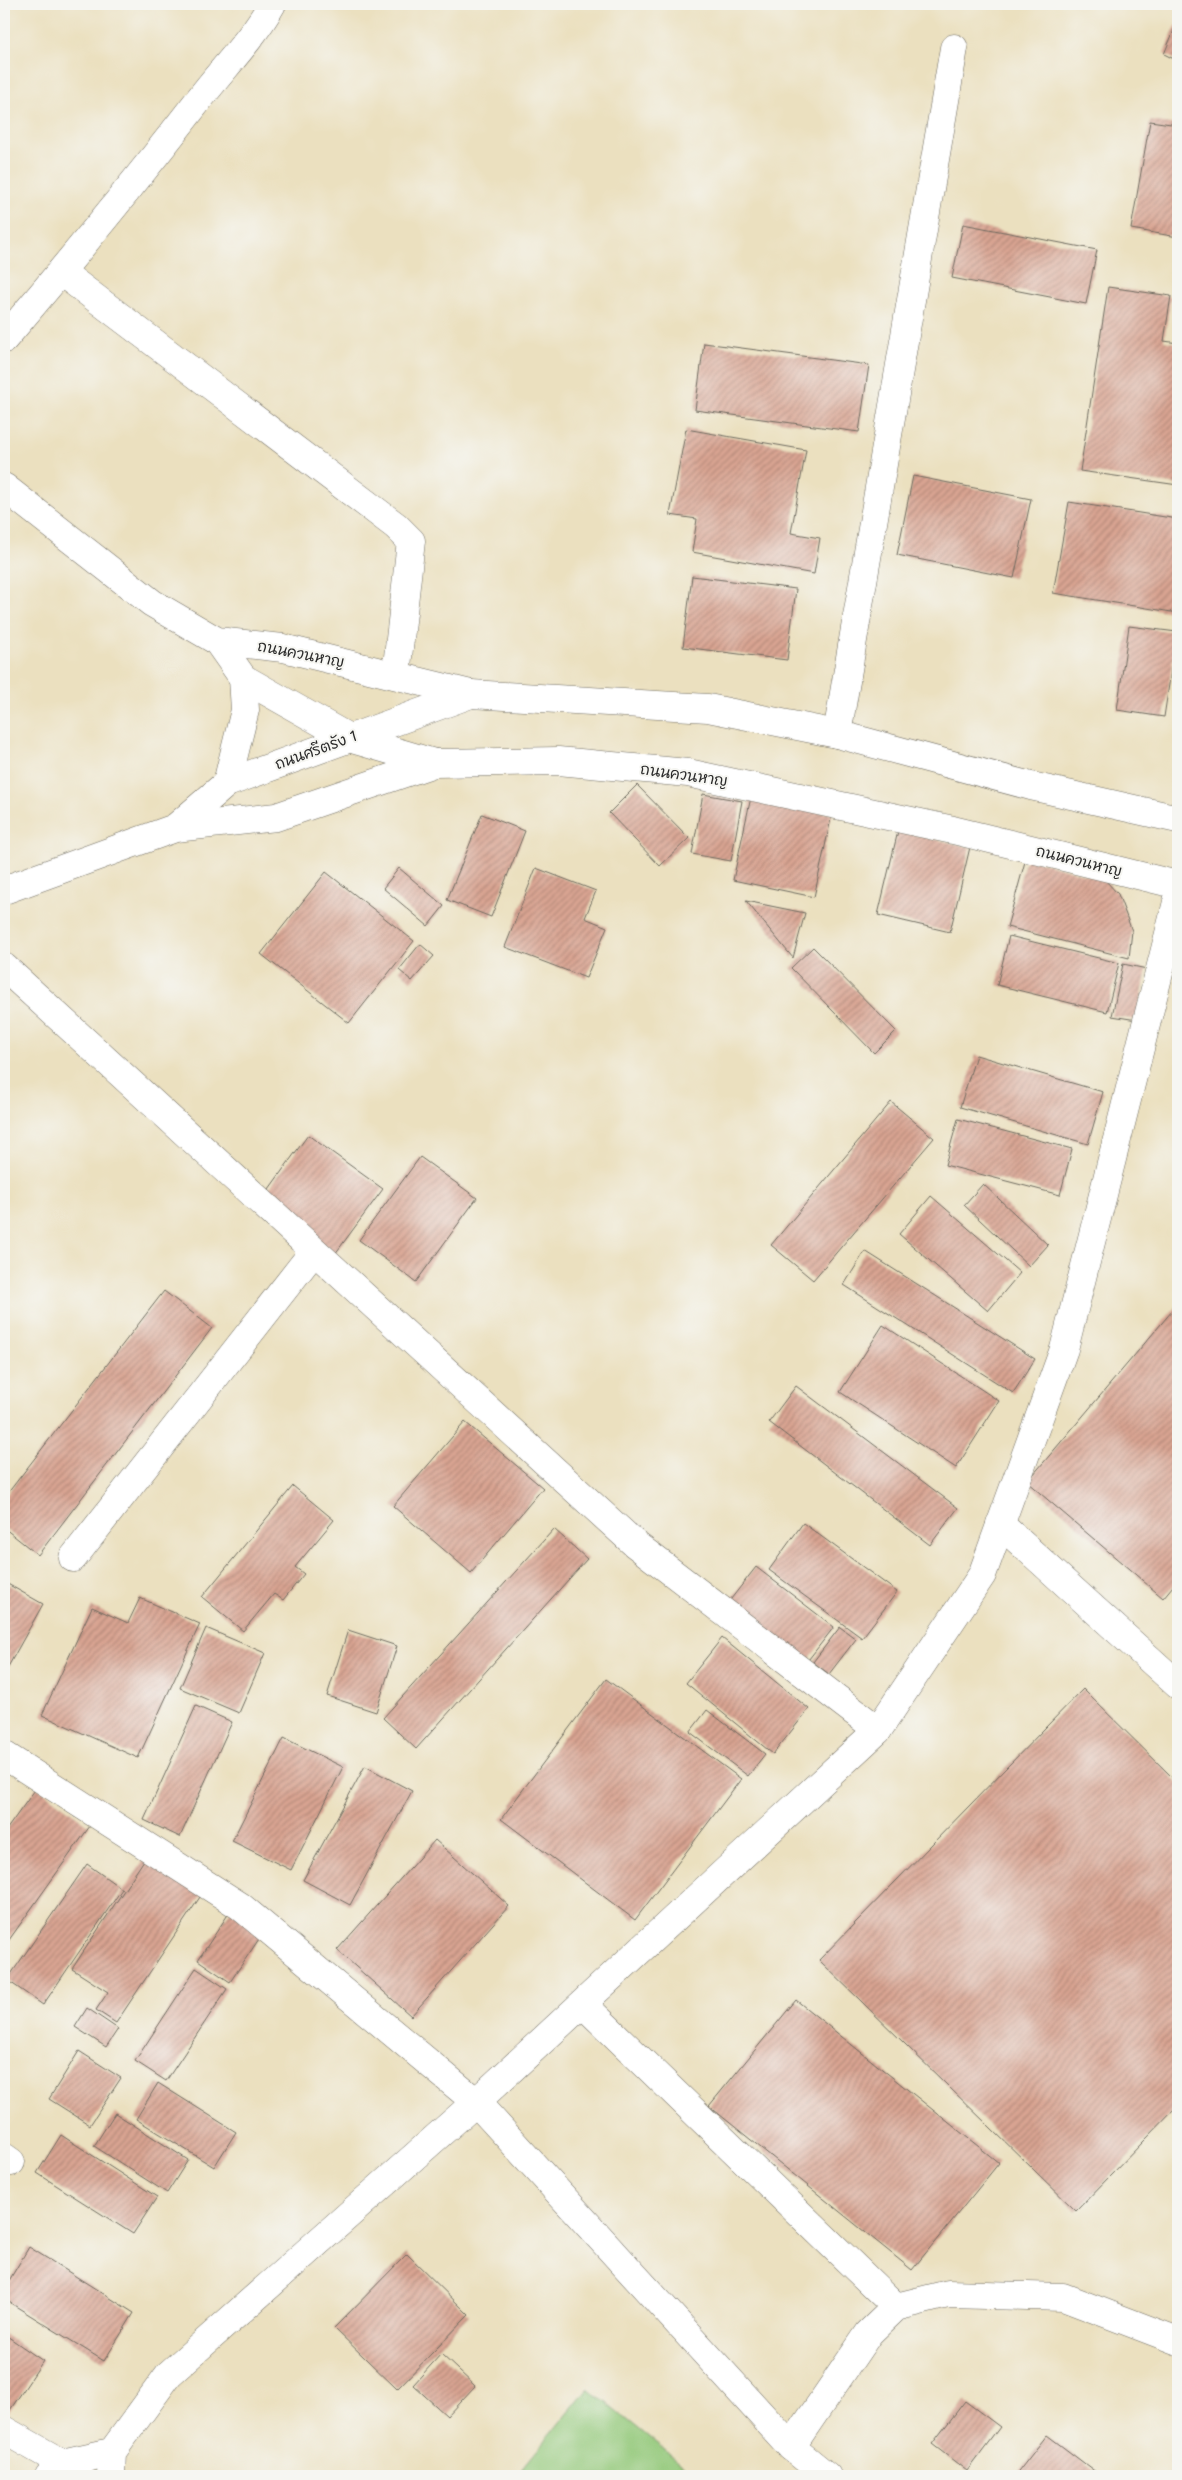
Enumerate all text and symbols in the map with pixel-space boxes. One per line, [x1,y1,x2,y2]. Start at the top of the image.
street label: ถนนควนหาญ [256,636,346,672]
street label: ถนนศรีตรัง 1 [272,726,360,774]
street label: ถนนควนหาญ [639,759,729,791]
street label: ถนนควนหาญ [1034,841,1124,881]

